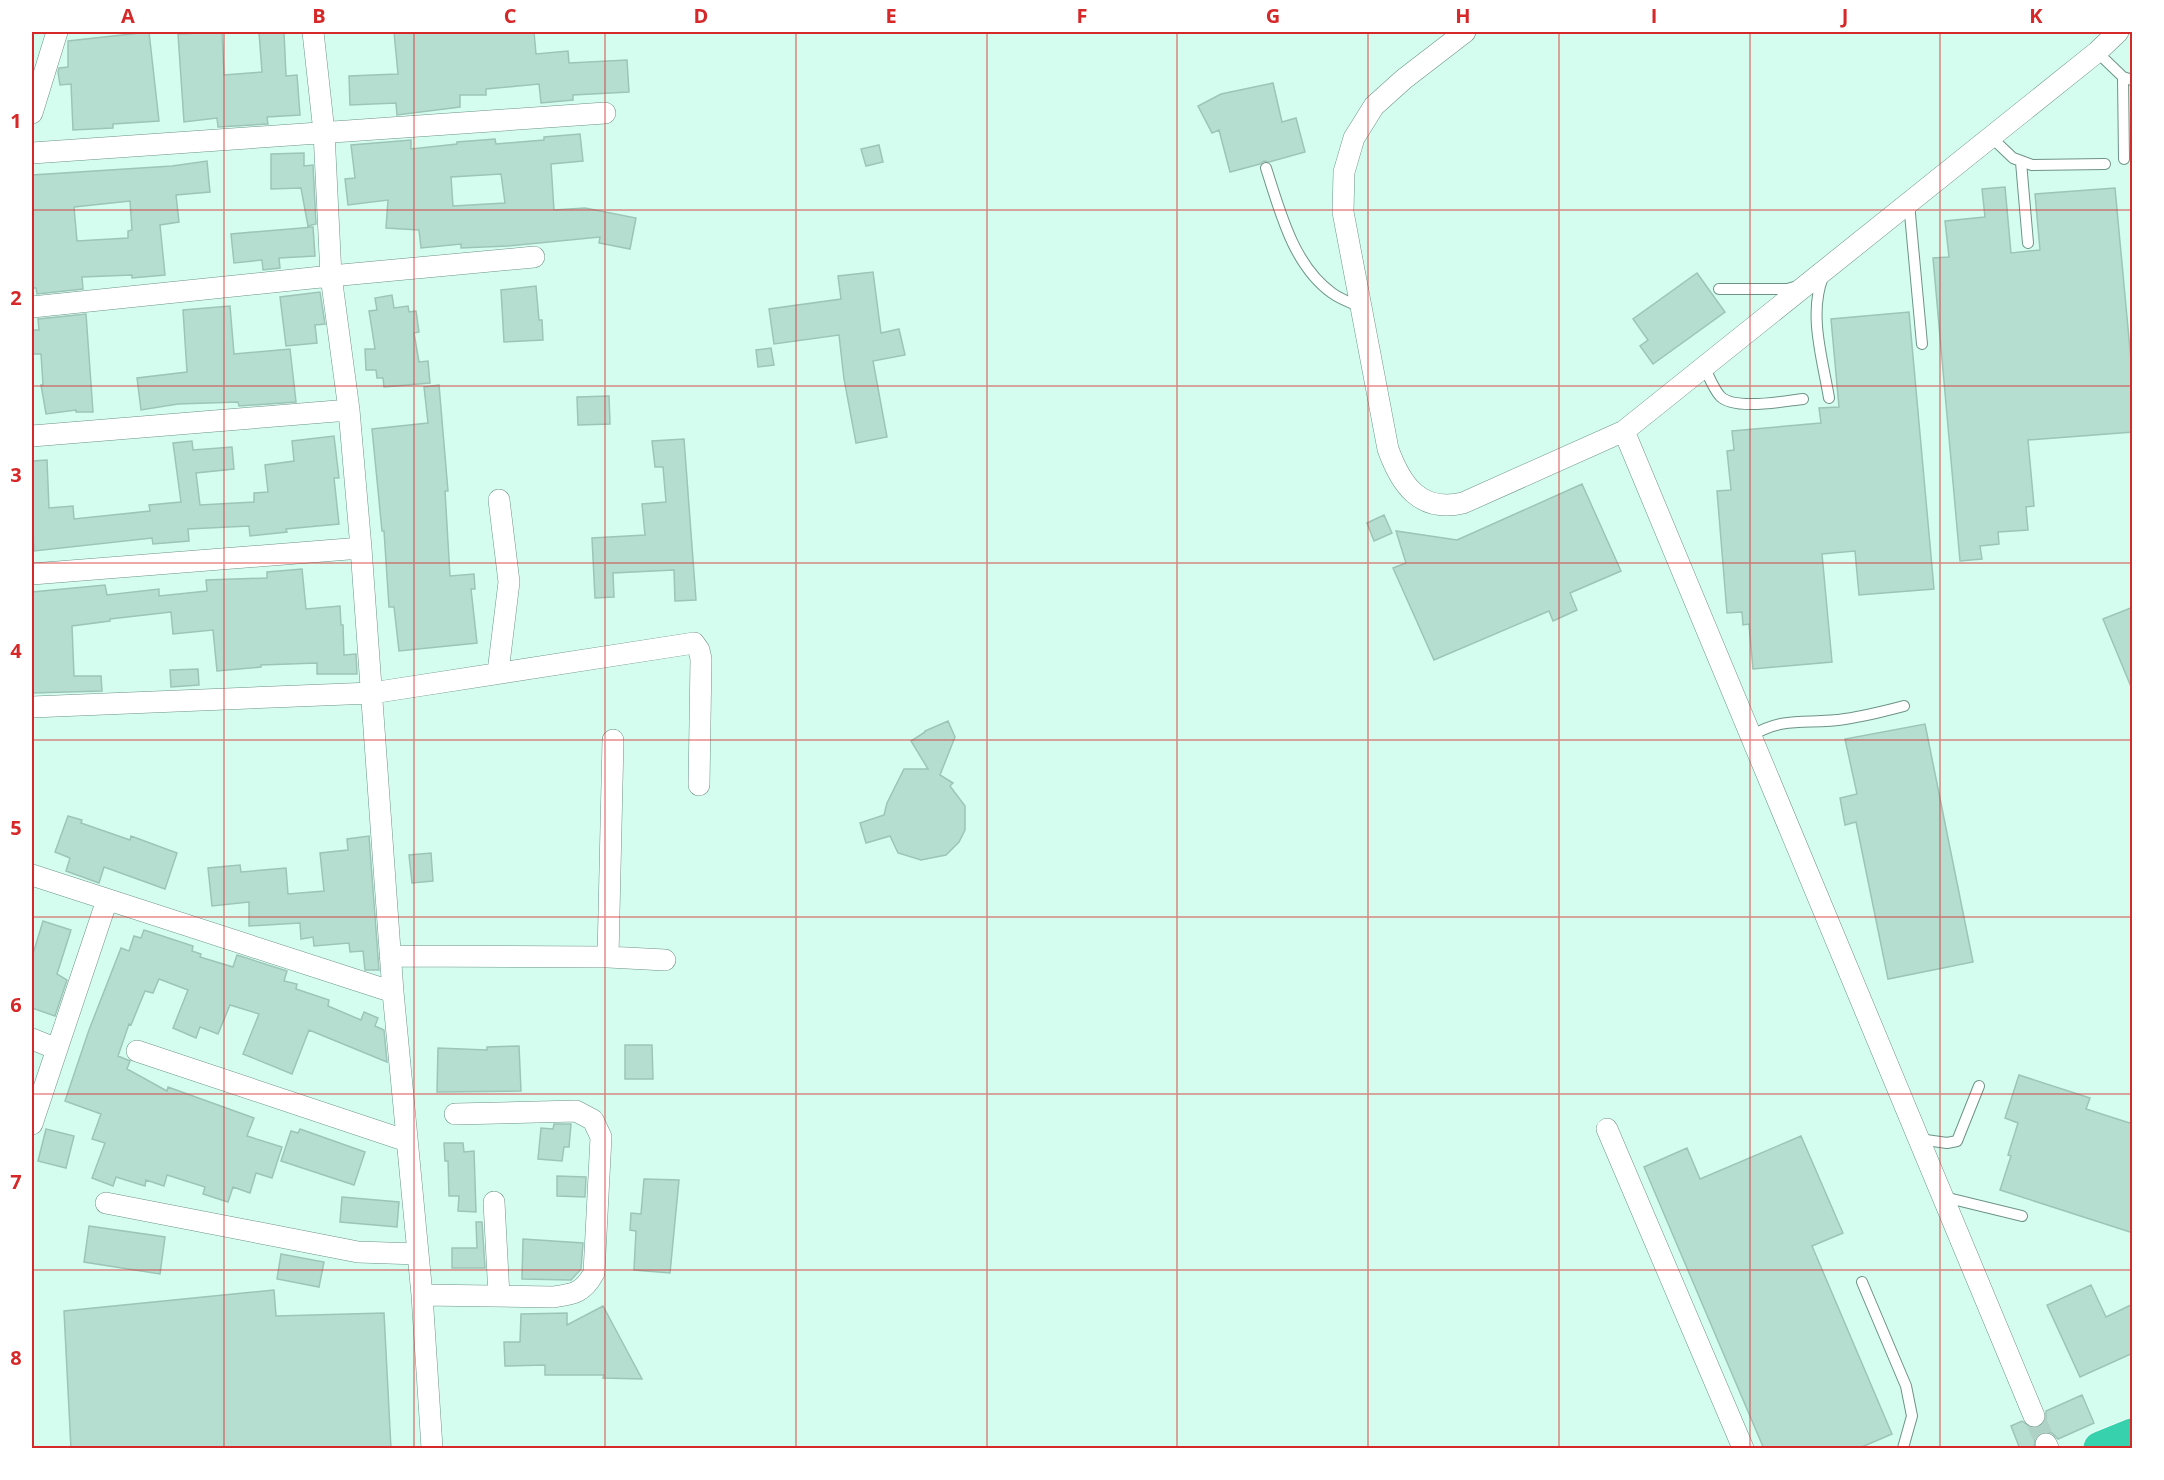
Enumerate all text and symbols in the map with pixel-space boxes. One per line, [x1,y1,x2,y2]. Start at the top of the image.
text: A [121,2,135,29]
text: B [312,2,326,29]
text: C [504,2,517,29]
text: D [694,2,708,29]
text: E [885,2,897,29]
text: F [1077,2,1087,29]
text: G [1266,2,1280,29]
text: H [1455,2,1471,29]
text: I [1651,2,1657,29]
text: J [1840,2,1848,29]
text: K [2029,2,2043,29]
text: 1 [10,107,22,134]
text: 2 [10,284,22,311]
text: 3 [10,461,22,488]
text: 4 [10,637,22,664]
text: 5 [10,814,22,841]
text: 6 [10,991,22,1018]
text: 7 [10,1168,22,1195]
text: 8 [10,1344,22,1371]

